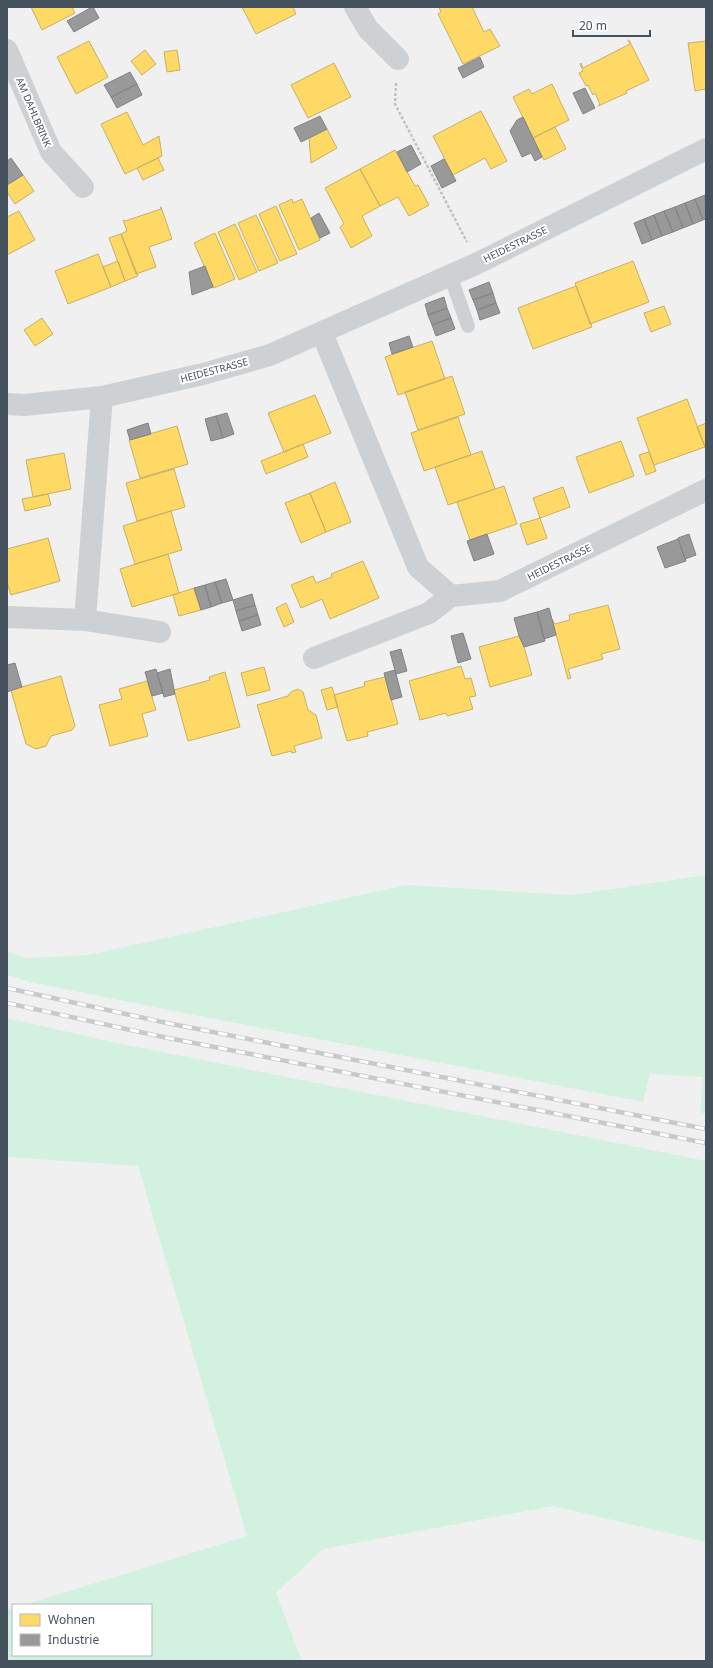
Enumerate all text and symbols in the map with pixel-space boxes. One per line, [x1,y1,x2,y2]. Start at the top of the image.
scale bar [573,12,650,38]
text: 20 m [579,17,607,34]
street label: AM DAHLBRINK [13,75,55,150]
street label: HEIDESTRASSE [481,222,549,266]
street label: HEIDESTRASSE [179,354,249,386]
street label: HEIDESTRASSE [525,540,593,584]
legend [12,1604,152,1656]
text: Wohnen [48,1611,95,1628]
text: Industrie [48,1631,99,1648]

